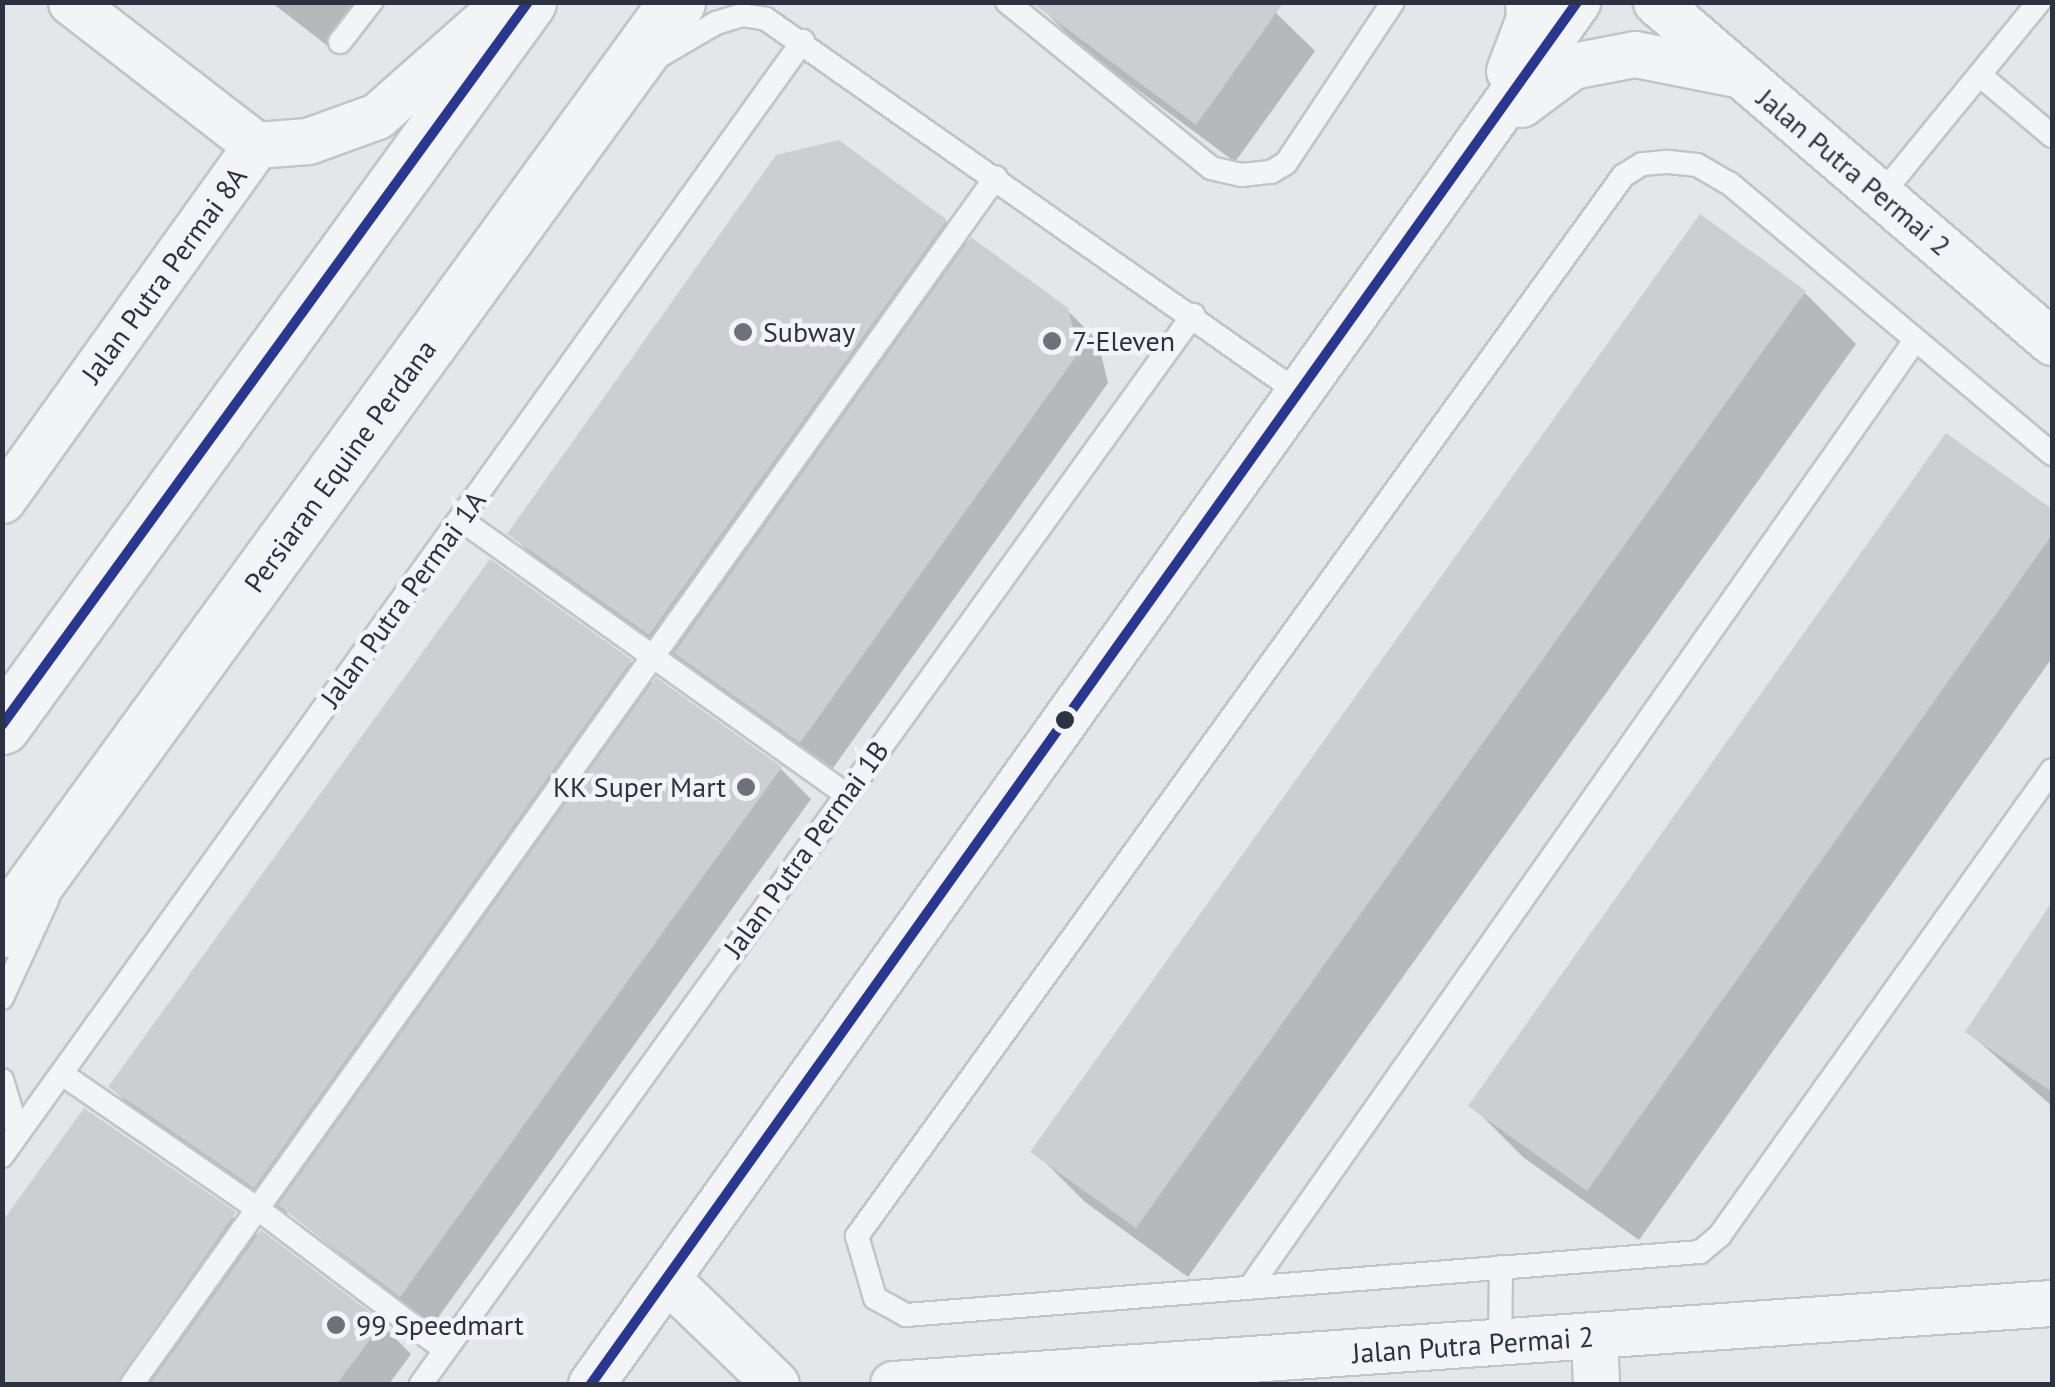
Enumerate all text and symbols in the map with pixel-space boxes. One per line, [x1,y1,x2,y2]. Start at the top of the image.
street label: Jalan Putra Permai 2 [1750,81,1958,263]
street label: Jalan Putra Permai 8A [74,160,254,390]
place label: Subway [763,315,855,349]
marker: Subway [732,321,754,343]
place label: 7-Eleven [1072,324,1175,358]
marker: 7-Eleven [1041,330,1063,352]
street label: Persiaran Equine Perdana [237,333,443,599]
street label: Jalan Putra Permai 1A [313,484,493,714]
unlabelled marker [1055,710,1075,730]
street label: Jalan Putra Permai 1B [716,735,896,963]
place label: KK Super Mart [552,770,726,804]
marker: KK Super Mart [735,776,757,798]
place label: 99 Speedmart [356,1308,524,1342]
marker: 99 Speedmart [325,1314,347,1336]
street label: Jalan Putra Permai 2 [1351,1320,1595,1370]

